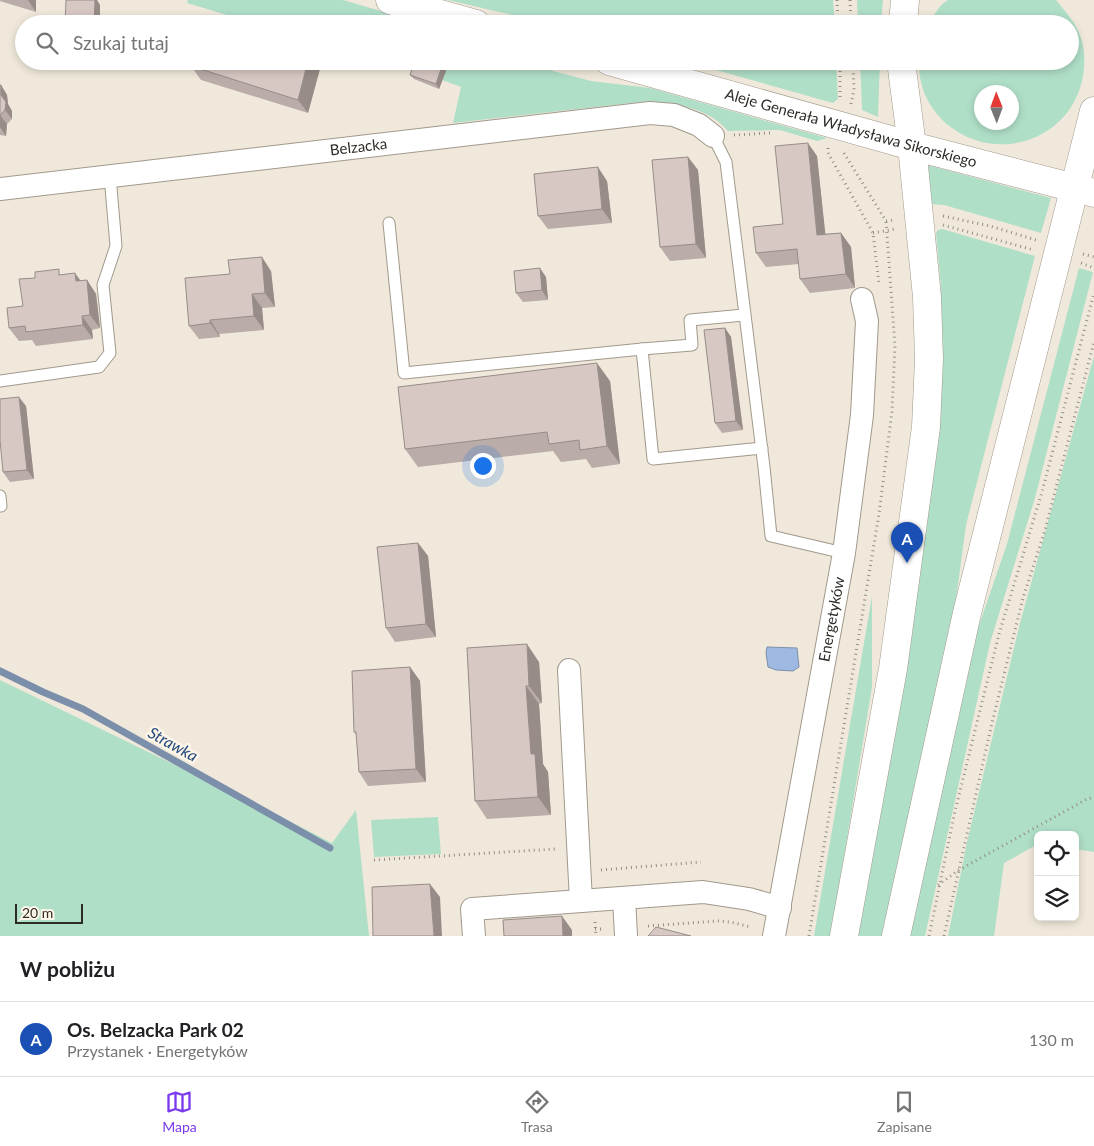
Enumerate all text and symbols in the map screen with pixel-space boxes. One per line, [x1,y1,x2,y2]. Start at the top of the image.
search box [15,15,1079,70]
icon: search [33,29,61,57]
text: Szukaj tutaj [73,31,169,54]
street label: Aleje Generała Władysława Sikorskiego [723,84,979,170]
north arrow [974,85,1019,130]
street label: Belzacka [329,134,388,158]
your location [470,453,496,479]
pin: A [891,522,923,563]
street label: Energetyków [814,575,848,663]
water label: Strawka [145,722,201,765]
map controls [1034,831,1079,921]
button: locate [1034,831,1079,876]
button: layers [1034,876,1079,921]
scale bar [15,901,82,924]
text: 20 m [22,904,53,921]
text: W pobliżu [20,956,115,981]
text: Os. Belzacka Park 02 [67,1018,244,1041]
text: A [30,1030,42,1049]
text: 130 m [1029,1030,1074,1049]
text: Przystanek · Energetyków [67,1041,248,1060]
tab: Mapa [162,1088,197,1135]
tab: Trasa [521,1088,553,1135]
tab: Zapisane [877,1088,932,1135]

